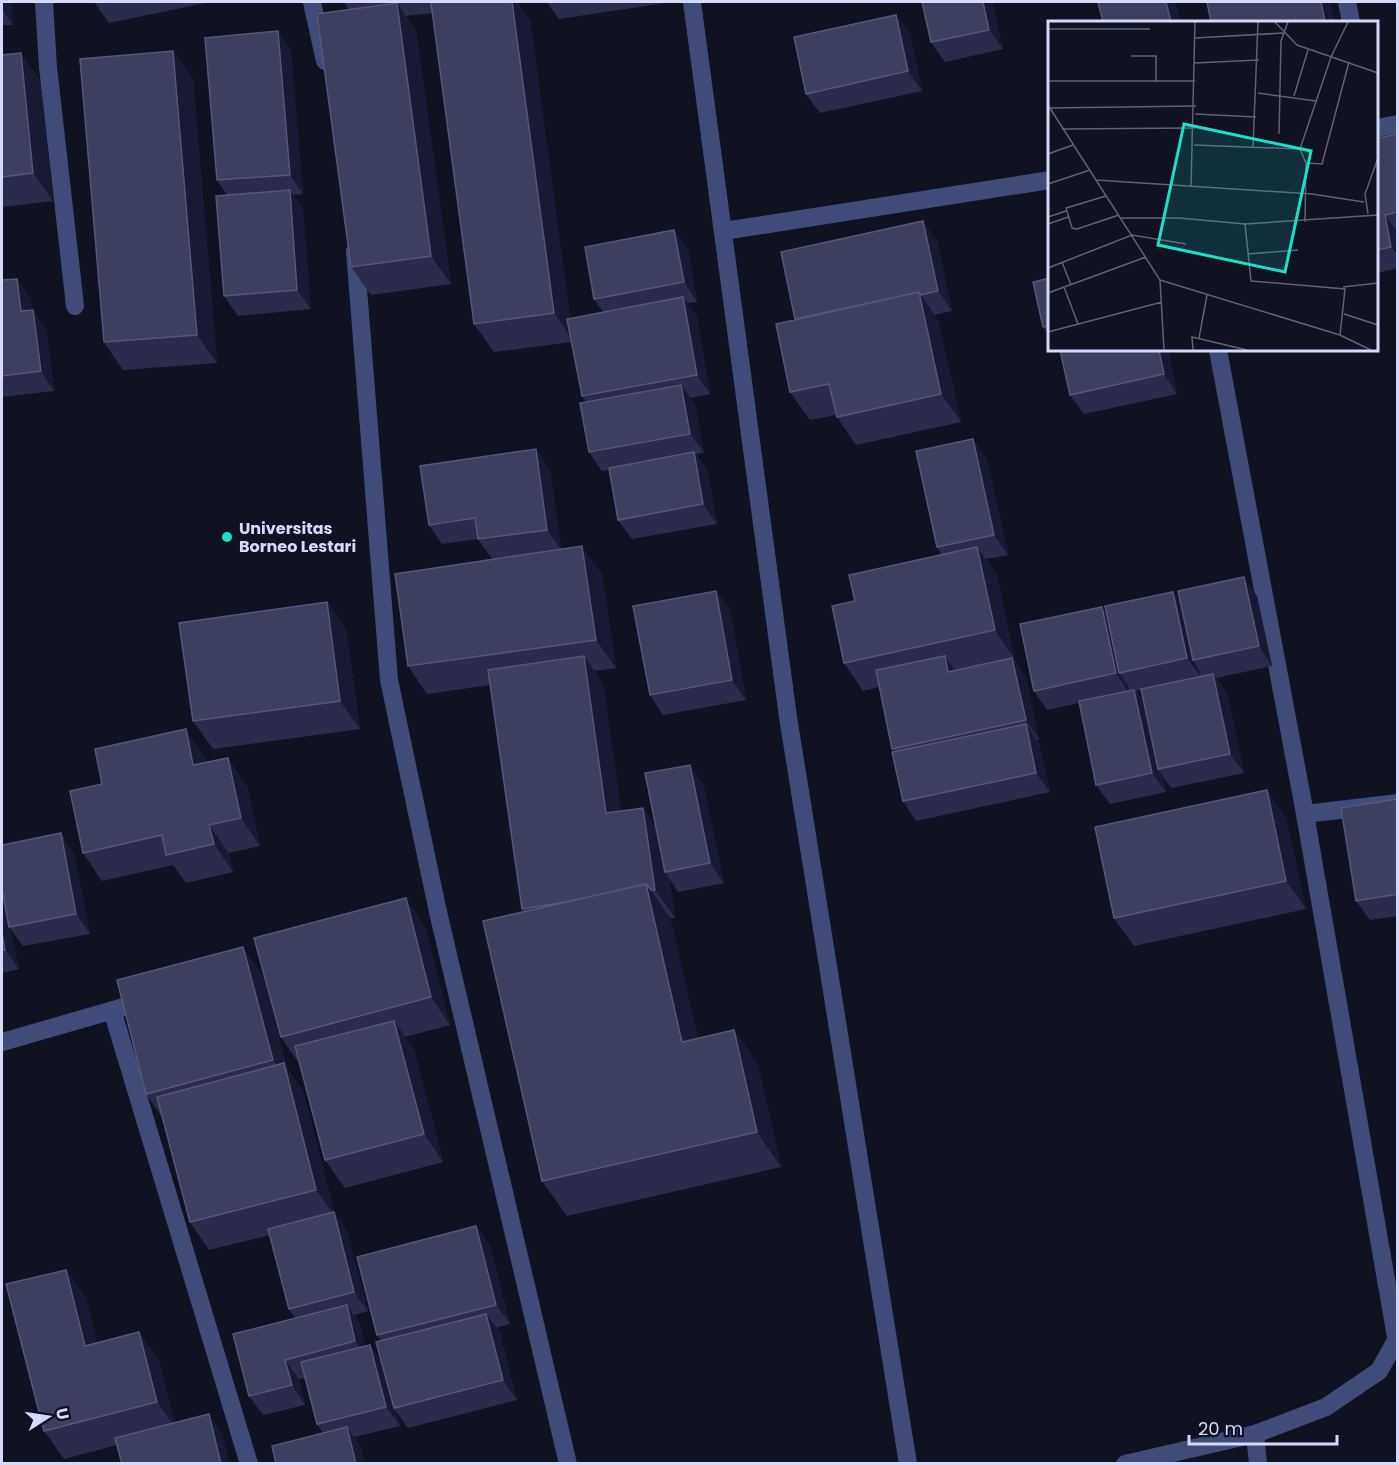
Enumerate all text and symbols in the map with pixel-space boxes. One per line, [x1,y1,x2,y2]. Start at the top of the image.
inset map [1048,21,1378,351]
place label: Universitas Borneo Lestari [239,517,356,558]
marker: Universitas Borneo Lestari [220,530,234,544]
north arrow [18,1387,78,1447]
text: U [50,1406,75,1422]
scale bar [1189,1408,1338,1446]
text: 20 m [1198,1416,1243,1441]

